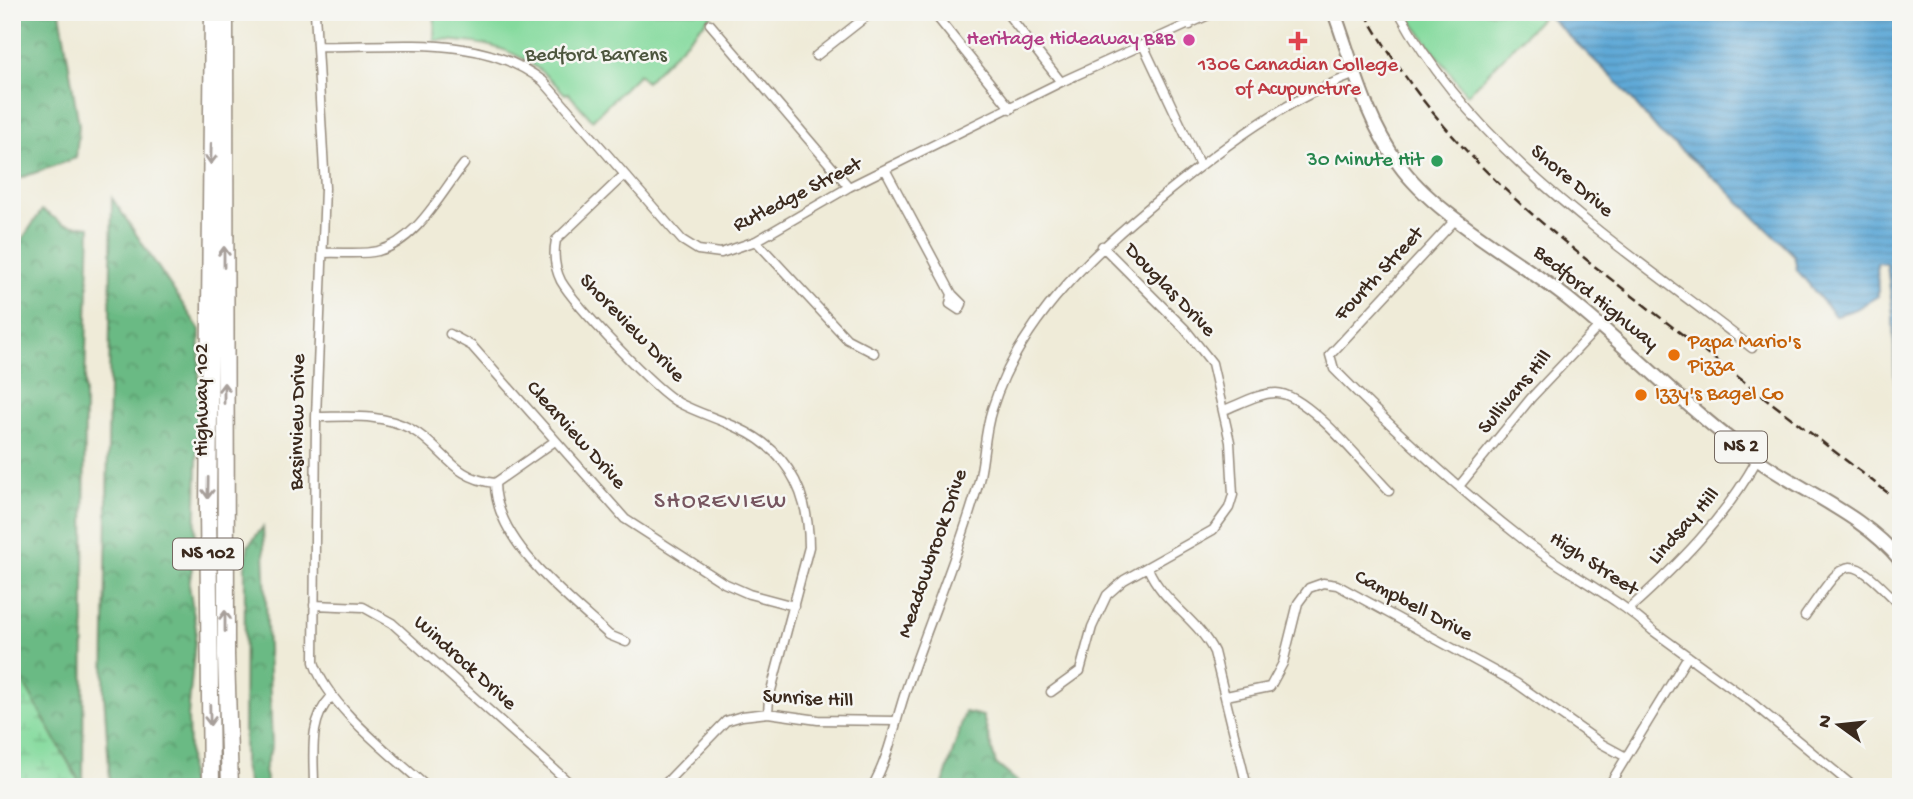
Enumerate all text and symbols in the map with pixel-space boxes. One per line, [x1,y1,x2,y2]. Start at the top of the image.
place label: Heritage Hideaway B&B [966,28,1176,53]
marker: 1306 Canadian College of Acupuncture [1288,31,1308,51]
marker: Heritage Hideaway B&B [1181,32,1197,48]
park label: Bedford Barrens [524,44,668,69]
place label: 1306 Canadian College of Acupuncture [1197,54,1399,103]
street label: Shore Drive [1524,140,1619,225]
one-way arrow [204,142,218,165]
place label: 30 Minute Hit [1306,149,1425,174]
street label: Rutledge Street [730,152,869,239]
marker: 30 Minute Hit [1429,153,1445,169]
street label: Fourth Street [1329,221,1432,328]
street label: Douglas Drive [1117,237,1221,344]
street label: Bedford Highway [1527,240,1663,357]
one-way arrow [217,245,231,268]
street label: Shoreview Drive [573,269,690,390]
place label: Papa Mario's Pizza [1687,331,1802,380]
street label: Highway 102 [191,343,216,457]
street label: Sullivans Hill [1473,346,1559,440]
marker: Papa Mario's Pizza [1666,347,1682,363]
street label: Basinview Drive [285,352,313,491]
street label: Clearview Drive [520,377,631,496]
one-way arrow [217,382,231,405]
place label: Izzy's Bagel Co [1655,383,1784,408]
marker: Izzy's Bagel Co [1633,387,1649,403]
road number: NS 2 [1715,432,1767,462]
street label: Meadowbrook Drive [893,465,975,642]
one-way arrow [201,476,215,499]
street label: Lindsay Hill [1644,483,1726,571]
district label: SHOREVIEW [654,489,788,516]
street label: High Street [1544,527,1644,604]
road number: NS 102 [173,538,243,569]
street label: Campbell Drive [1350,565,1477,649]
one-way arrow [218,609,232,632]
street label: Windrock Drive [407,611,522,718]
street label: Sunrise Hill [762,685,854,715]
north arrow [1804,690,1874,760]
one-way arrow [203,703,217,726]
text: N [1813,713,1839,730]

